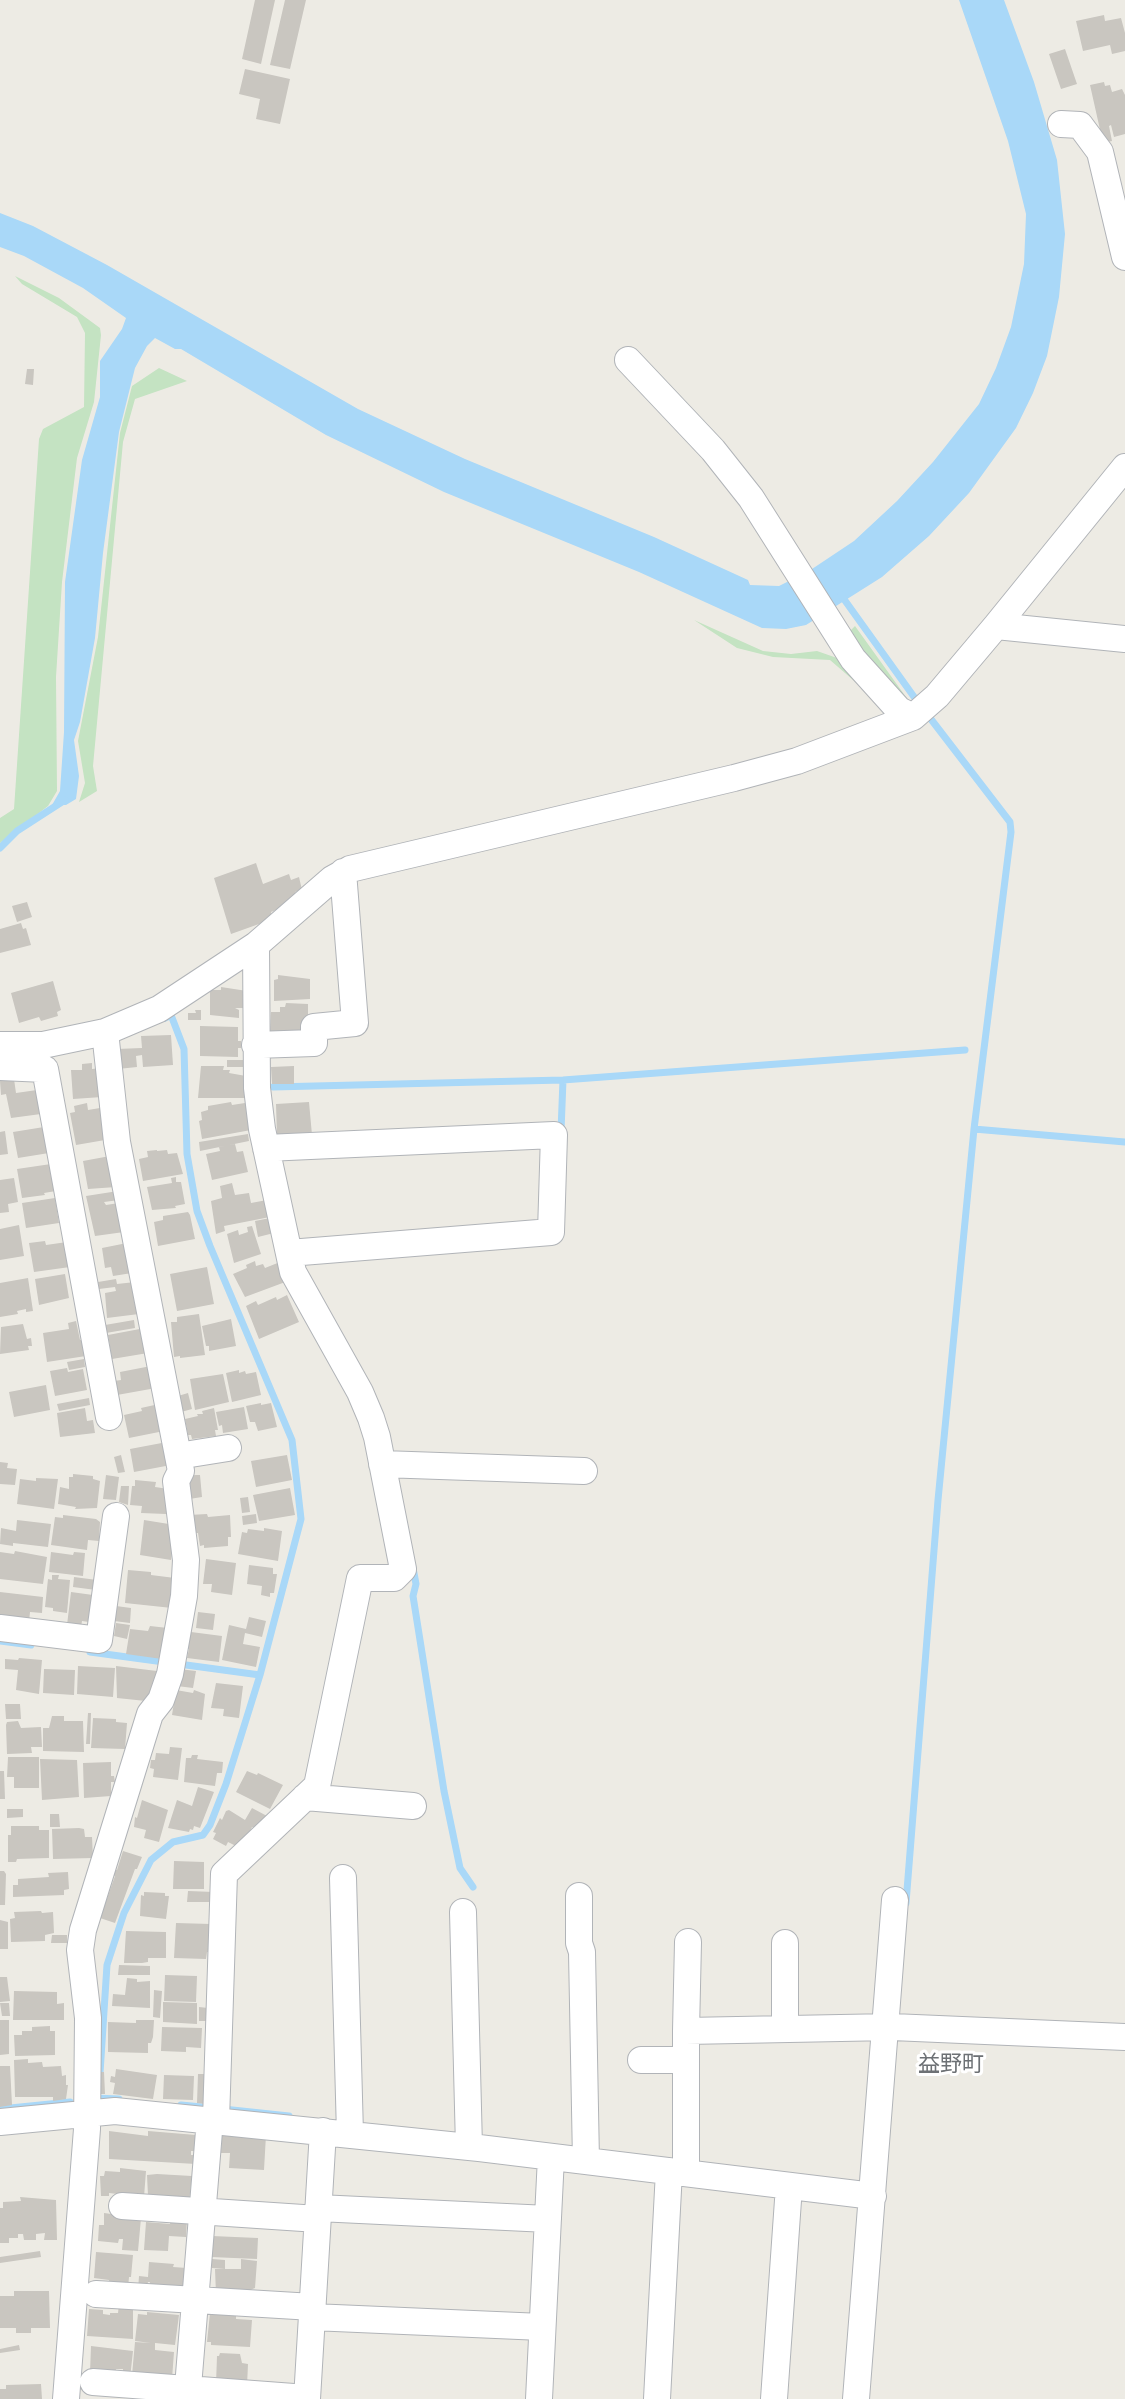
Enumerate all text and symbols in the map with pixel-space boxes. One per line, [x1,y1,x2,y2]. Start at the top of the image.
district label: 益野町 [918,2053,984,2079]

